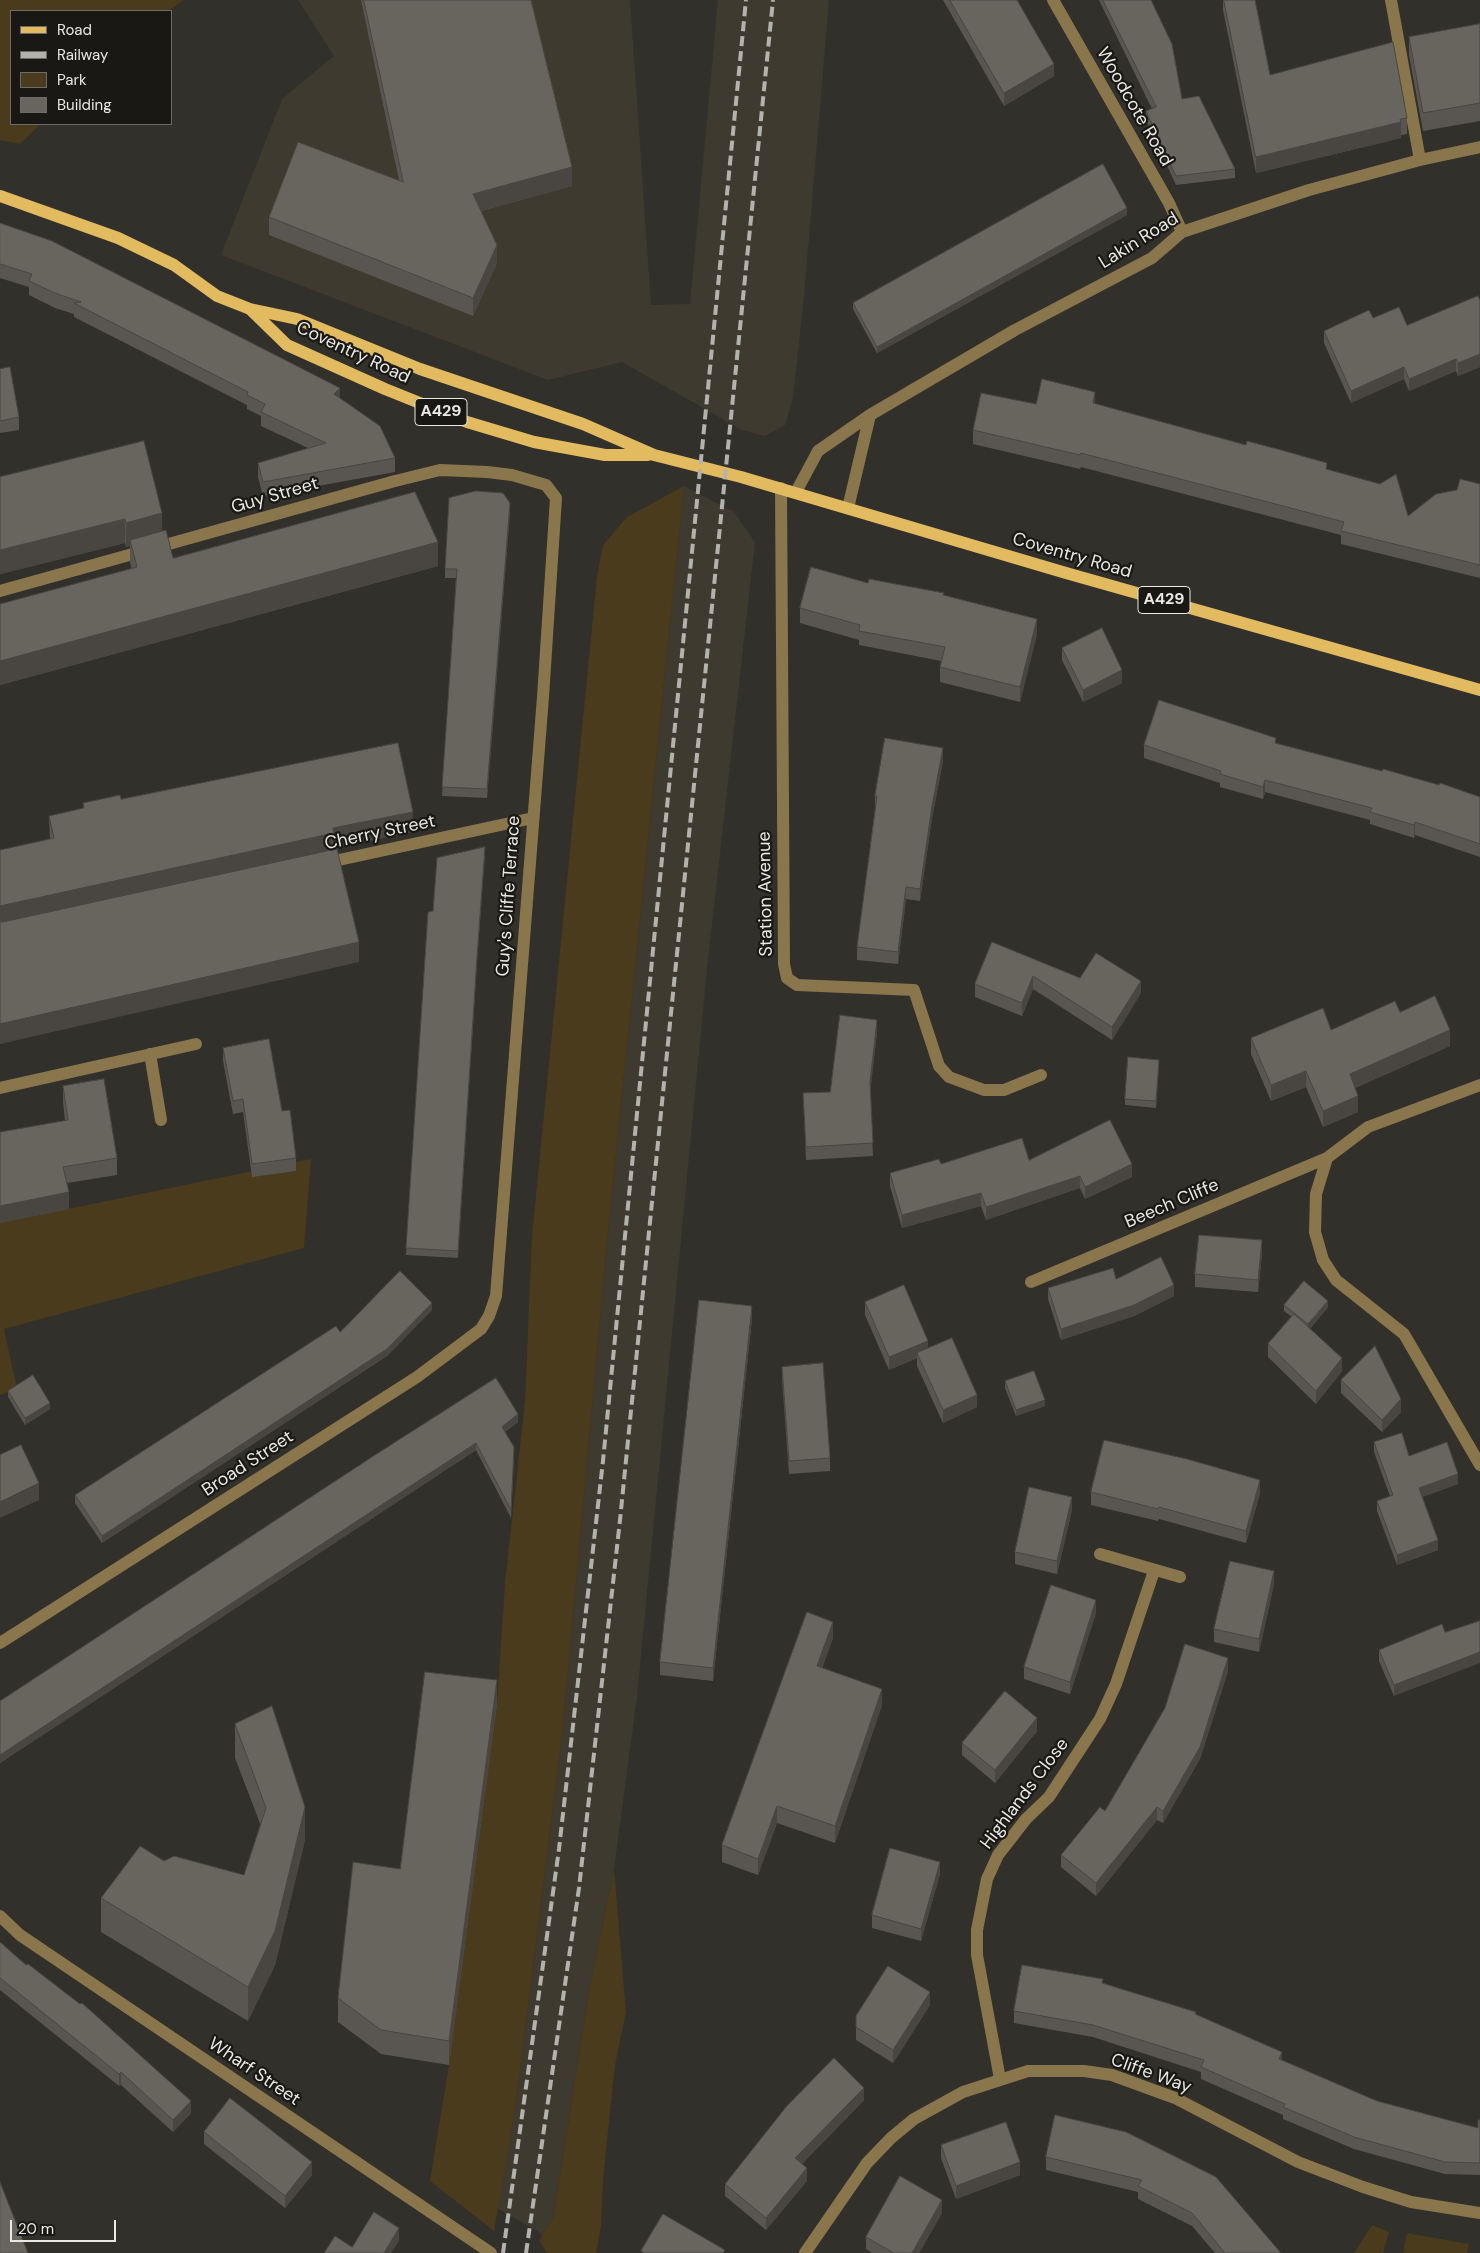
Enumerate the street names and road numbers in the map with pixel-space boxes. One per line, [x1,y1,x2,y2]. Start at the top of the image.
street label: Woodcote Road [1091,44,1177,170]
street label: Lakin Road [1095,208,1183,274]
street label: Coventry Road [293,317,413,389]
road number: A429 [415,398,467,426]
street label: Guy Street [229,473,321,519]
street label: Coventry Road [1010,529,1134,583]
road number: A429 [1138,586,1190,614]
street label: Cherry Street [323,811,437,855]
street label: Guy's Cliffe Terrace [493,815,525,977]
street label: Station Avenue [754,831,778,957]
street label: Beech Cliffe [1122,1175,1222,1233]
street label: Broad Street [198,1426,298,1502]
street label: Highlands Close [976,1734,1074,1854]
street label: Wharf Street [204,2033,304,2111]
street label: Cliffe Way [1108,2049,1194,2099]

